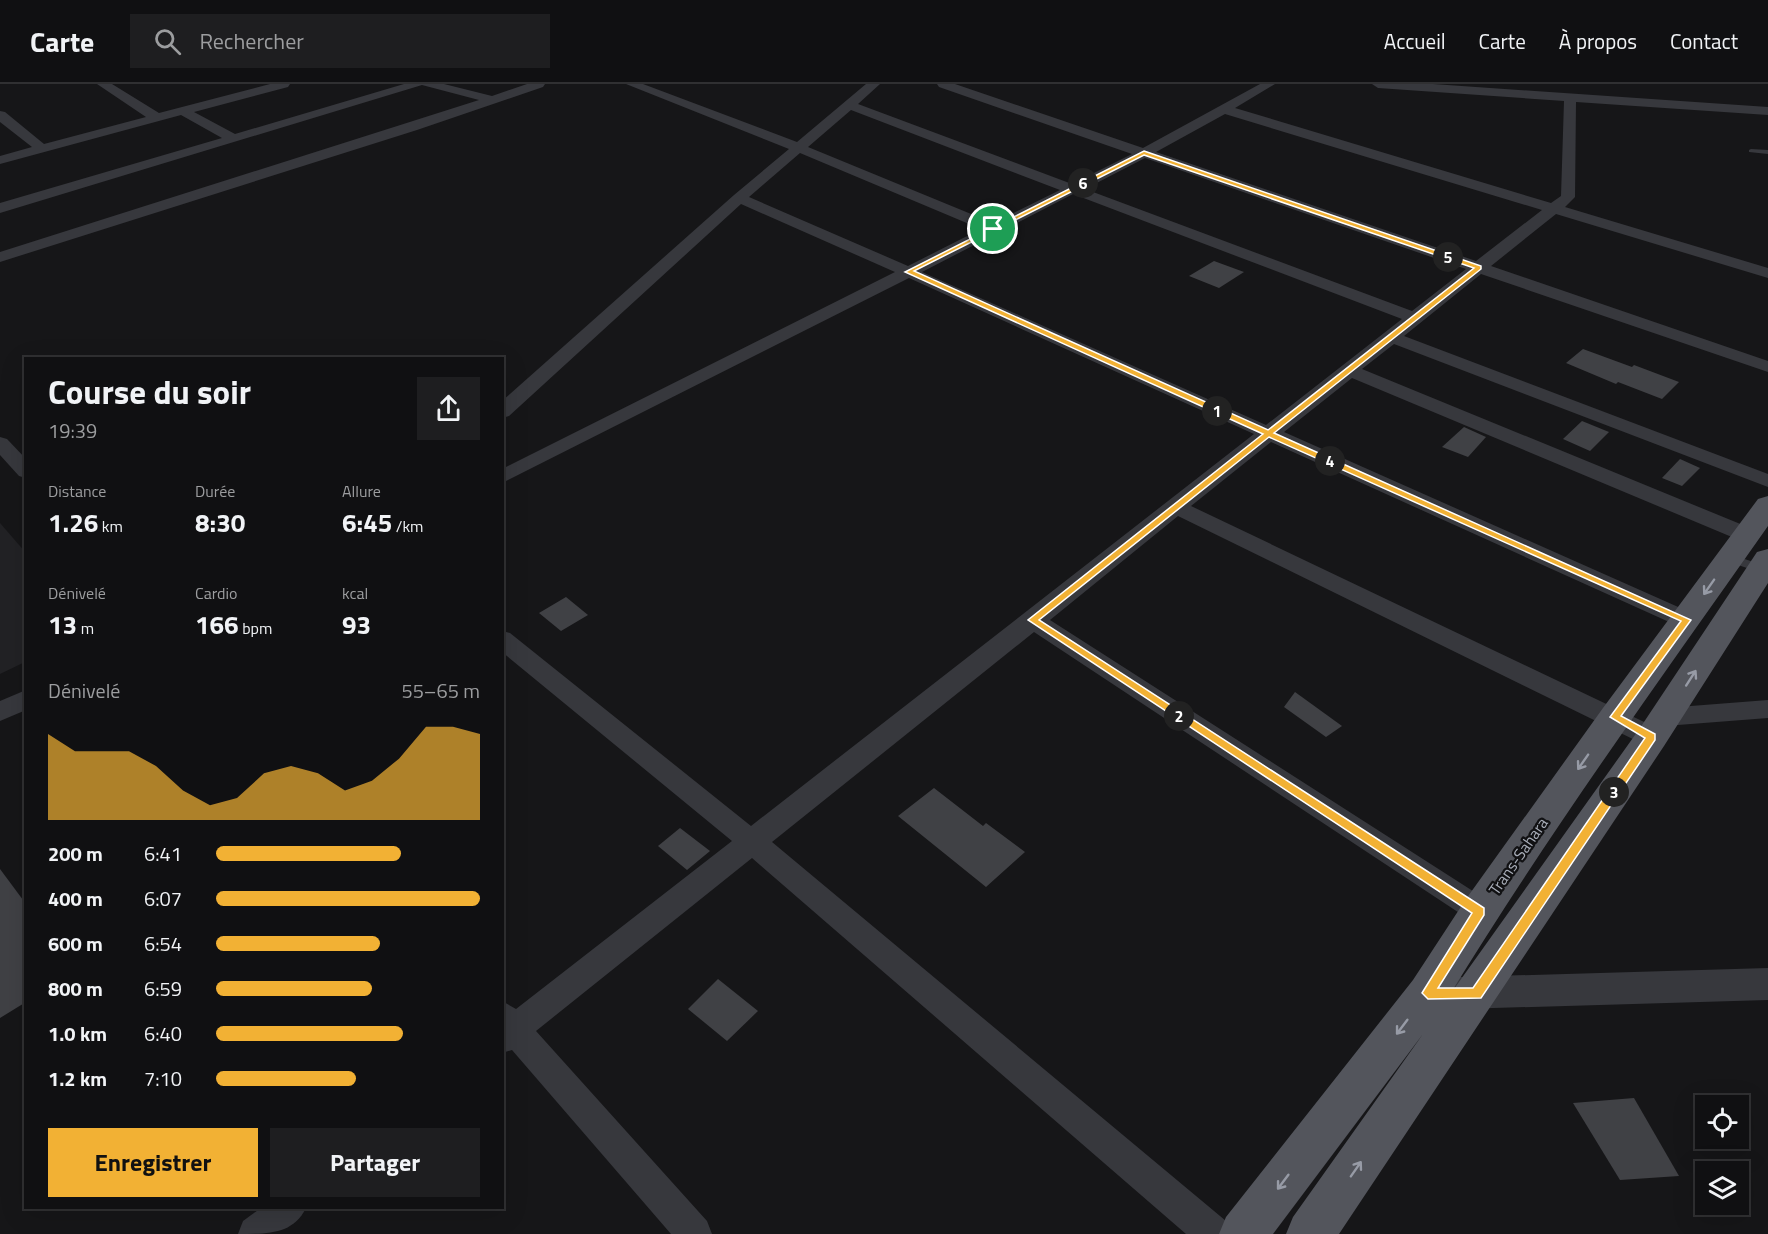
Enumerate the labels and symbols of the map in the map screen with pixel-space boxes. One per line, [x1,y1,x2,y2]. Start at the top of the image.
pin: 6 [1068,168,1098,198]
pin [967,203,1018,254]
pin: 5 [1433,242,1463,272]
pin: 1 [1202,396,1232,426]
pin: 4 [1315,446,1345,476]
one-way arrow [1703,578,1715,595]
one-way arrow [1685,670,1697,687]
pin: 2 [1164,701,1194,731]
one-way arrow [1577,754,1589,770]
pin: 3 [1599,777,1629,807]
street label: Trans-Sahara [1482,812,1554,900]
one-way arrow [1396,1019,1409,1035]
one-way arrow [1350,1161,1362,1177]
one-way arrow [1277,1173,1290,1189]

